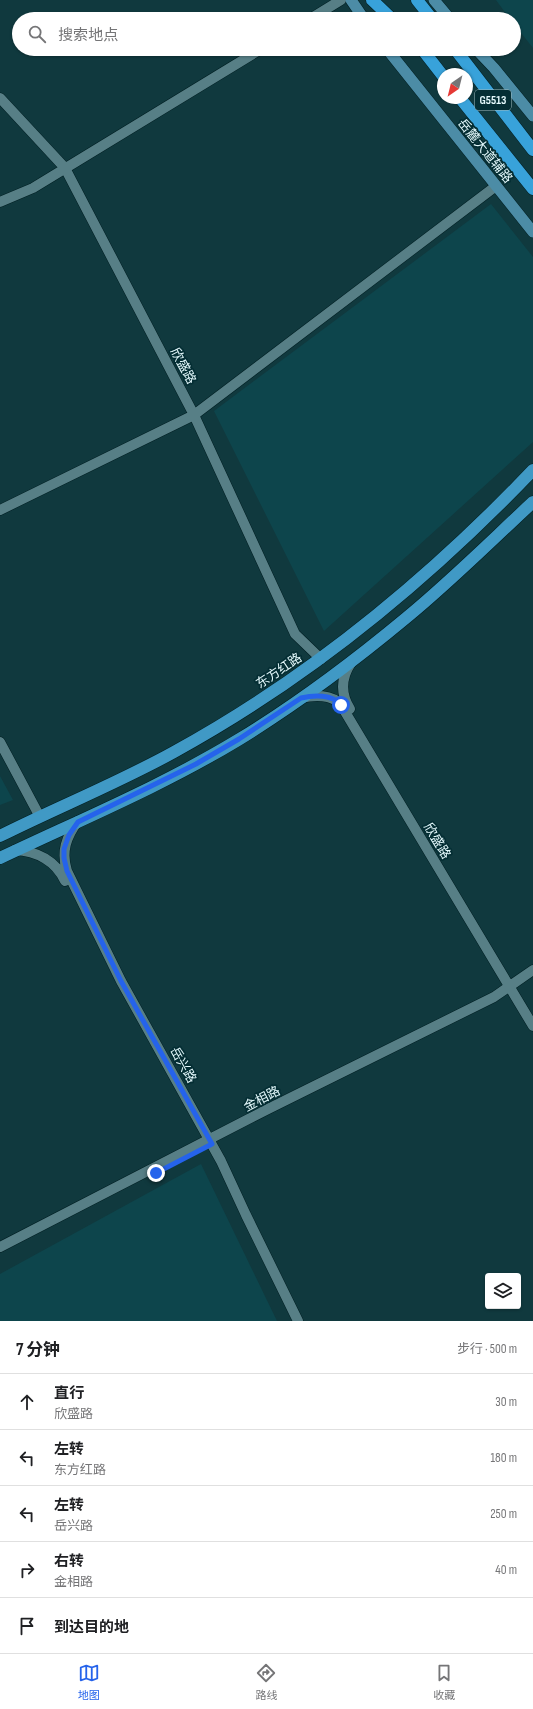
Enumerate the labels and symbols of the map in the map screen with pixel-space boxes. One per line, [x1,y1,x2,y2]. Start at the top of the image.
north arrow [437,68,473,104]
road number: G5513 [475,90,511,110]
street label: 岳麓大道辅路 [454,116,516,186]
street label: 欣盛路 [167,345,199,387]
street label: 东方红路 [253,650,305,692]
route start [332,696,350,714]
street label: 欣盛路 [420,820,454,862]
street label: 岳兴路 [167,1044,199,1086]
street label: 金相路 [241,1083,283,1115]
route end [147,1164,165,1182]

